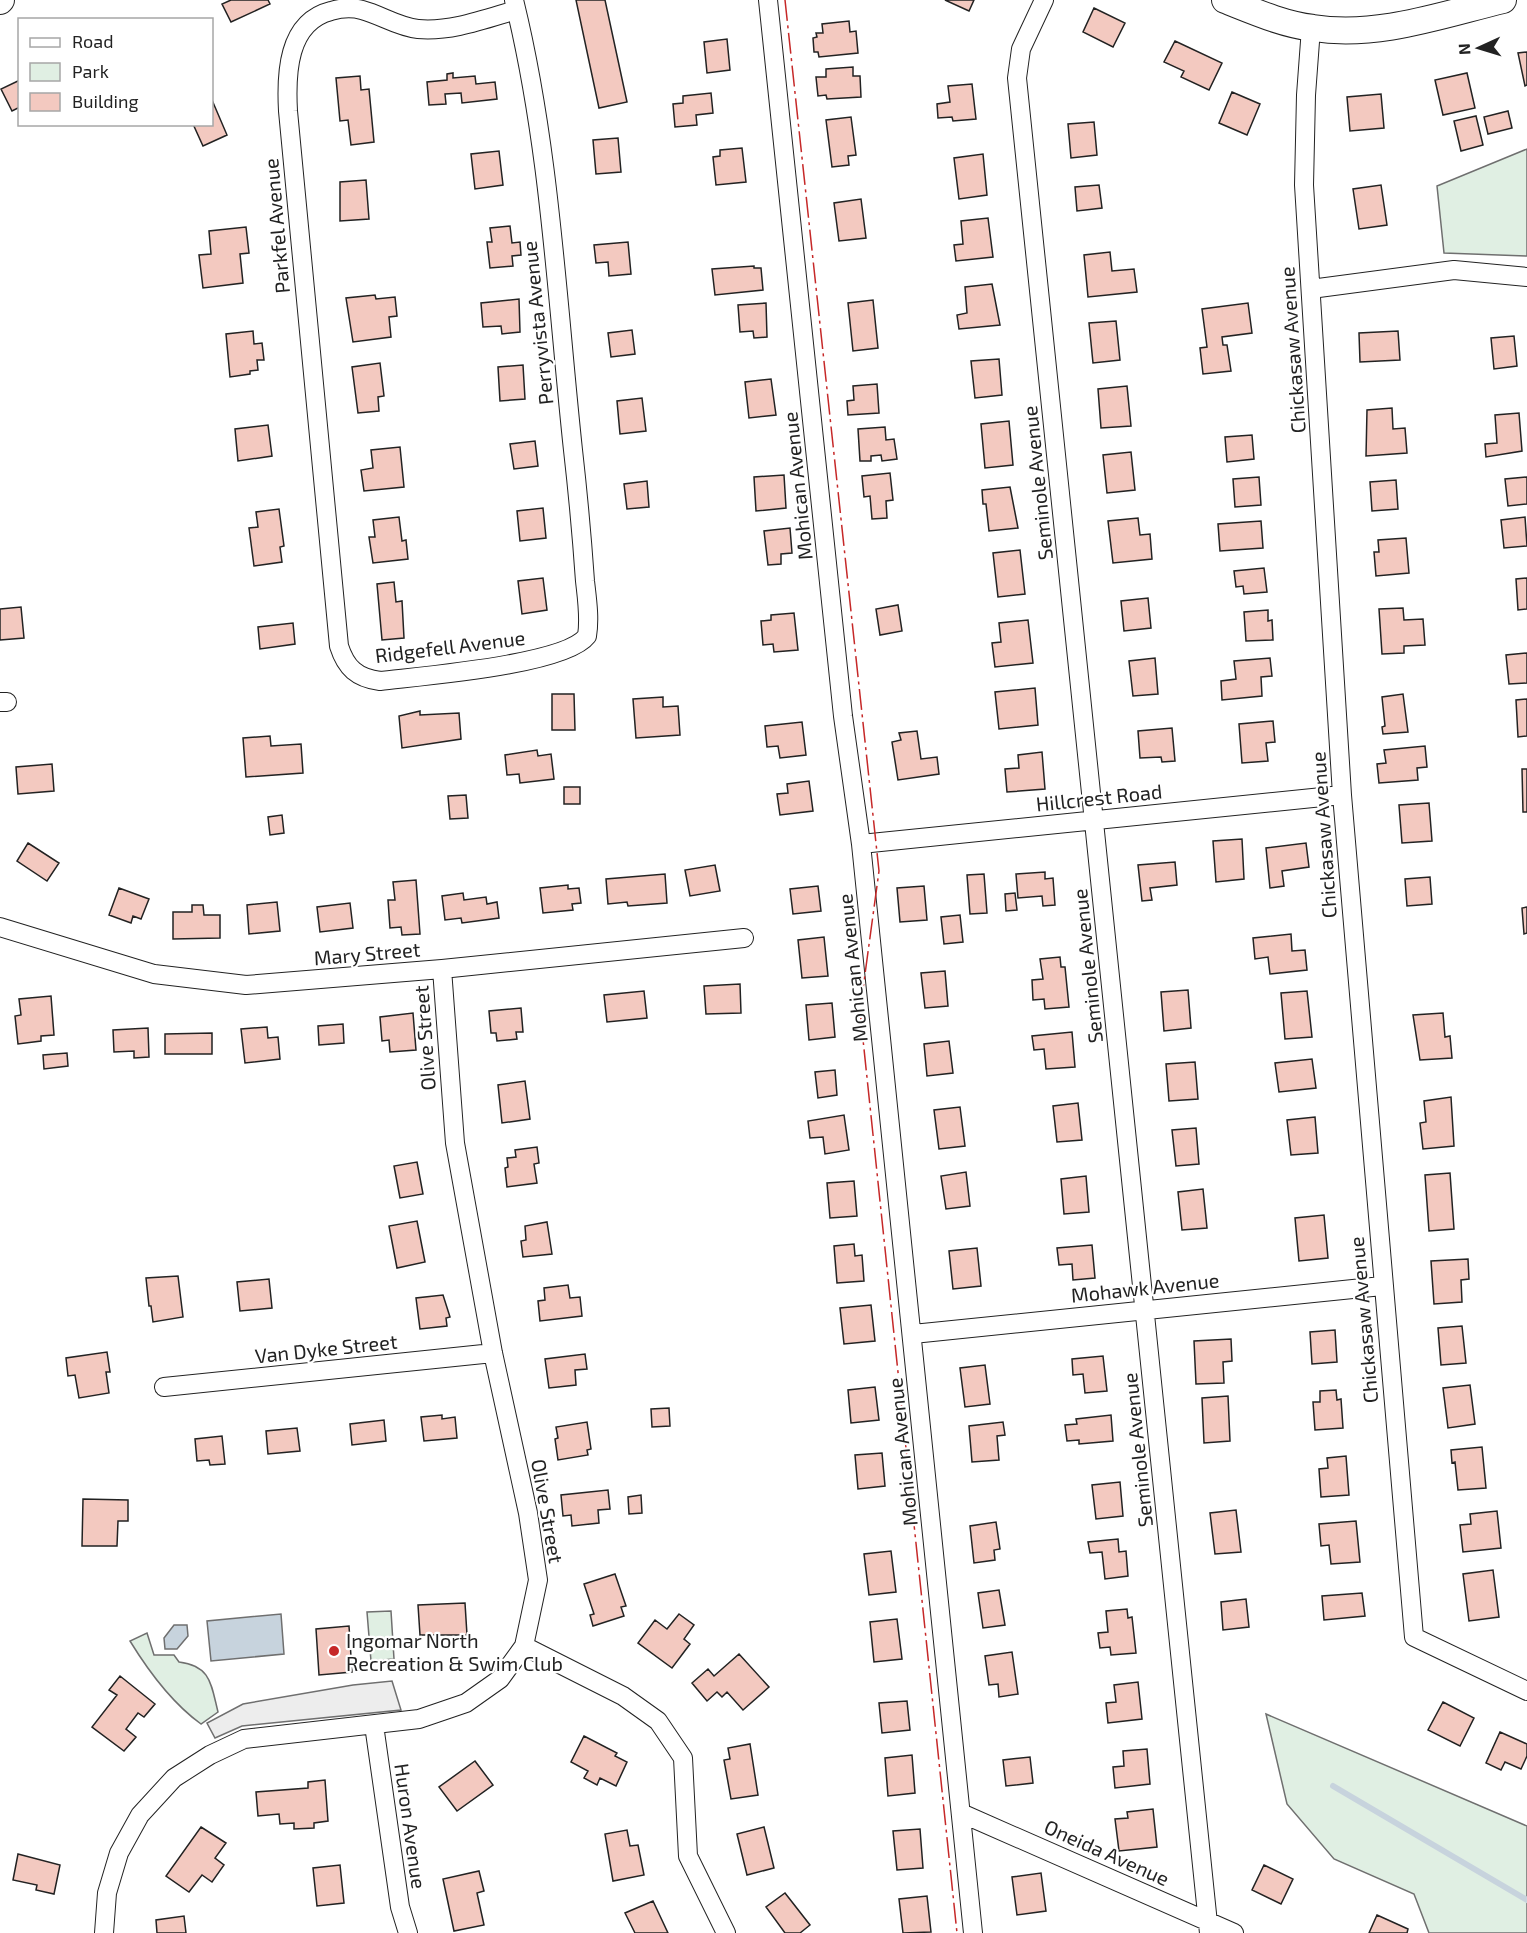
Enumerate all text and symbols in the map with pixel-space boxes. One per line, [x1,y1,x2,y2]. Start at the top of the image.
legend [18,18,213,126]
north arrow [1449,18,1509,78]
text: Road [72,30,113,52]
text: N [1454,43,1473,56]
text: Park [72,60,109,82]
text: Building [72,90,139,112]
street label: Parkfel Avenue [258,157,294,295]
street label: Perryvista Avenue [516,240,558,406]
street label: Chickasaw Avenue [1274,266,1310,434]
street label: Seminole Avenue [1017,405,1057,561]
street label: Mohican Avenue [777,411,817,561]
street label: Ridgefell Avenue [374,625,526,667]
street label: Chickasaw Avenue [1305,751,1341,919]
street label: Hillcrest Road [1035,778,1163,816]
street label: Seminole Avenue [1067,888,1107,1044]
street label: Mohican Avenue [832,893,872,1043]
street label: Mary Street [313,936,422,970]
street label: Olive Street [408,984,440,1091]
street label: Chickasaw Avenue [1344,1236,1382,1404]
street label: Mohawk Avenue [1070,1267,1220,1307]
street label: Van Dyke Street [254,1329,399,1367]
street label: Seminole Avenue [1117,1372,1157,1528]
street label: Mohican Avenue [882,1377,922,1527]
street label: Olive Street [527,1457,569,1565]
place label: Ingomar North Recreation & Swim Club [346,1628,563,1675]
marker: Ingomar North Recreation & Swim Club [327,1644,341,1658]
street label: Huron Avenue [390,1762,432,1890]
street label: Oneida Avenue [1041,1814,1173,1890]

